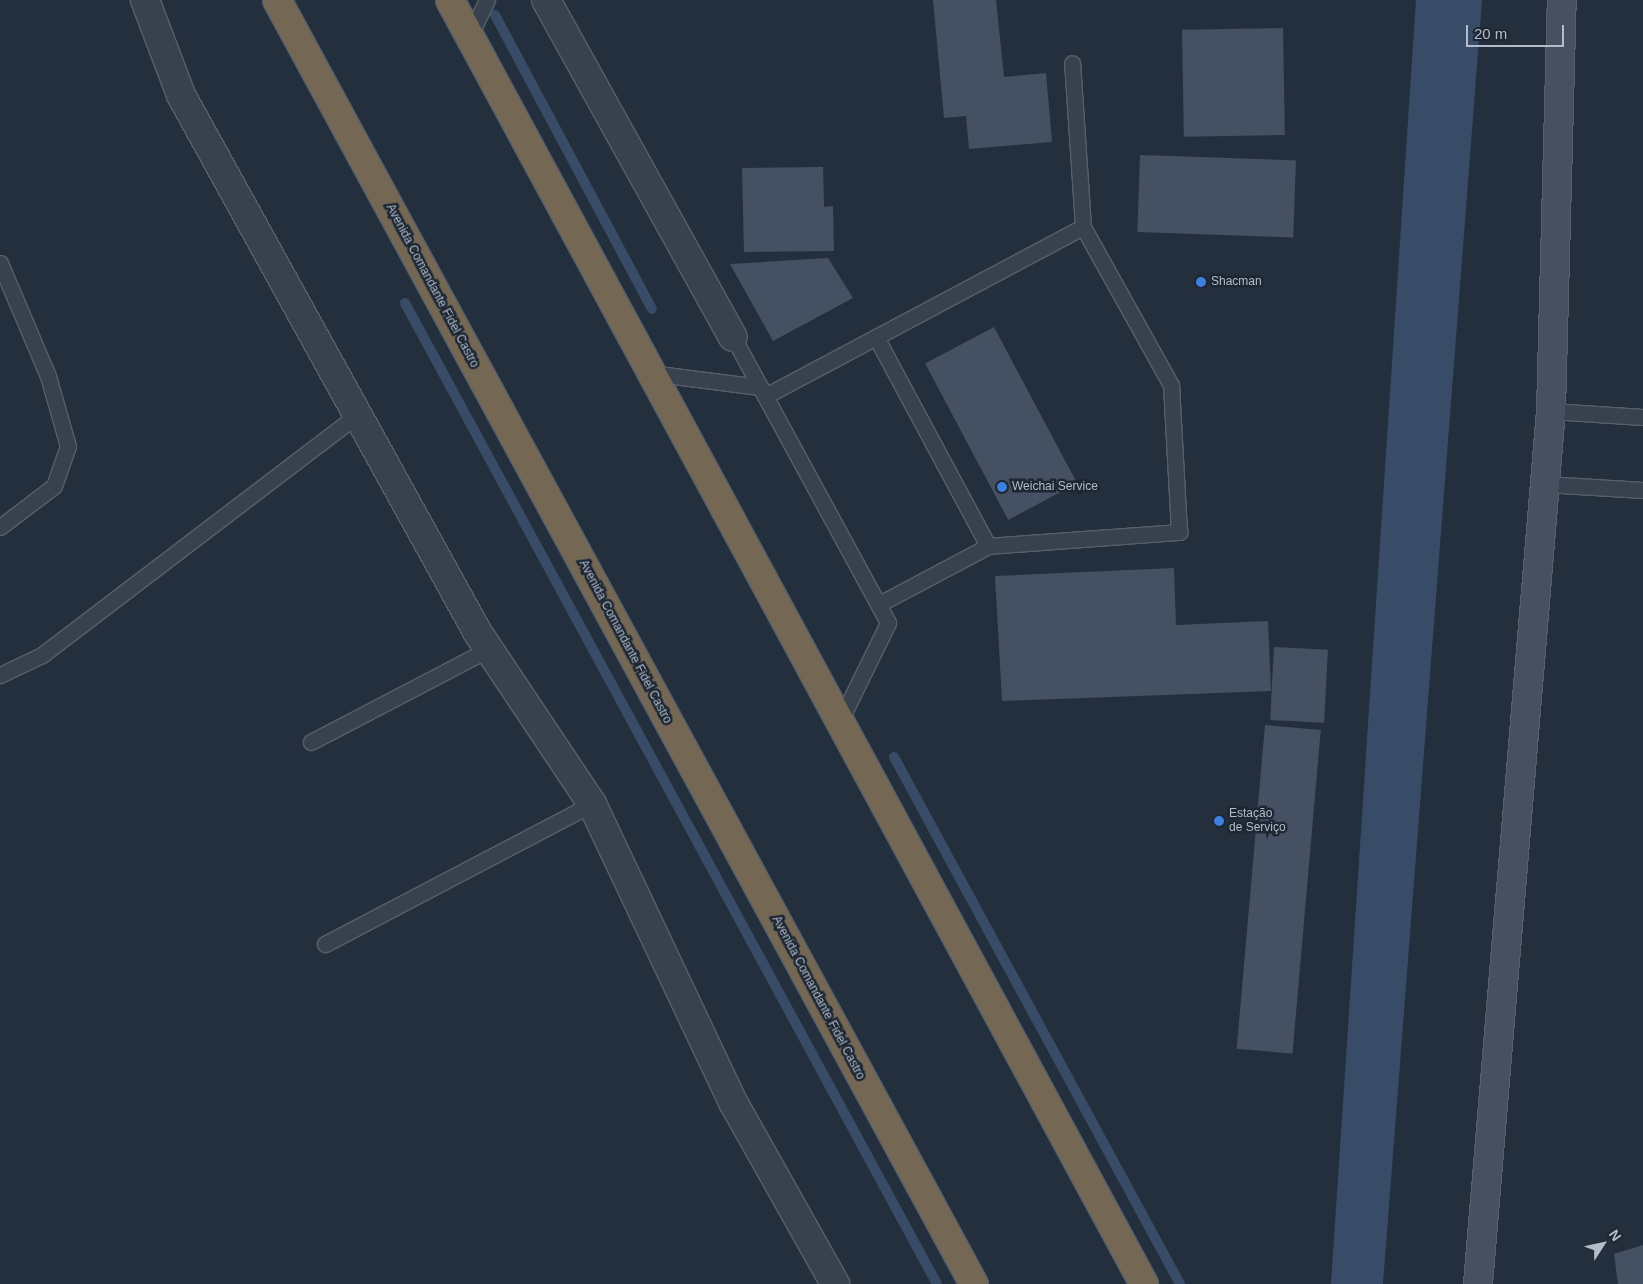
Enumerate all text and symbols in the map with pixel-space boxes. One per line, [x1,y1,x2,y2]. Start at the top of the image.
scale bar [1468,15,1566,47]
text: 20 m [1474,25,1507,42]
street label: Avenida Comandante Fidel Castro [383,202,481,370]
place label: Shacman [1211,275,1262,289]
marker: Shacman [1195,276,1207,288]
place label: Weichai Service [1012,480,1098,494]
marker: Weichai Service [996,481,1008,493]
street label: Avenida Comandante Fidel Castro [576,558,674,726]
place label: Estação de Serviço [1229,807,1286,835]
marker: Estação de Serviço [1213,815,1225,827]
street label: Avenida Comandante Fidel Castro [769,914,867,1082]
north arrow [1578,1219,1628,1269]
text: N [1606,1227,1625,1244]

